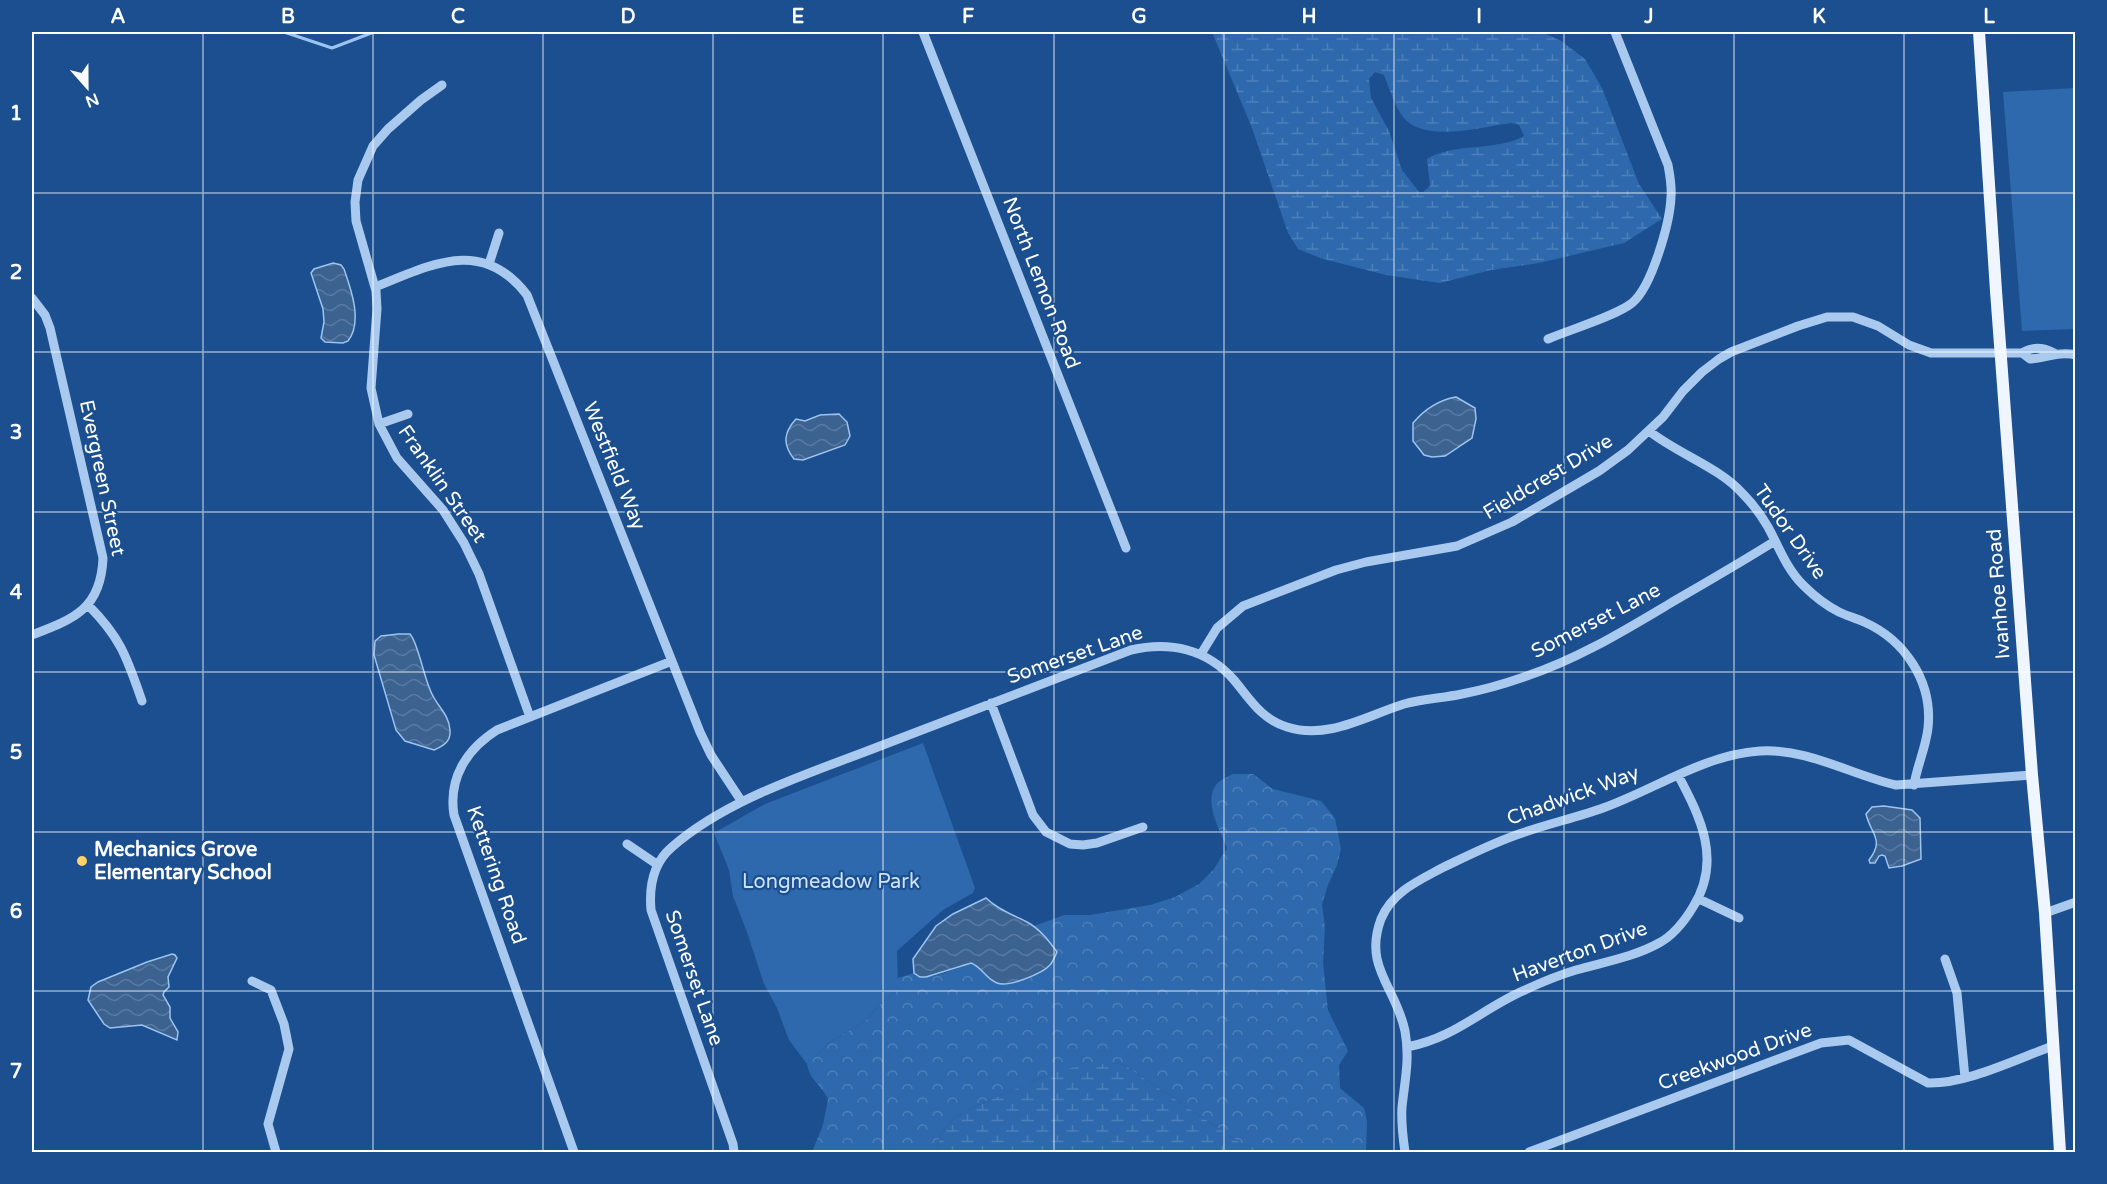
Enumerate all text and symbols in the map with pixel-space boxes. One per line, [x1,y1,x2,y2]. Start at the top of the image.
text: A [111,5,126,29]
text: B [281,5,295,29]
text: C [451,5,465,29]
text: D [620,5,636,29]
text: E [792,5,805,29]
text: F [962,5,974,29]
text: G [1131,5,1147,29]
text: H [1301,5,1317,29]
text: I [1476,5,1482,29]
text: J [1643,5,1654,29]
text: K [1812,5,1826,29]
text: L [1983,5,1995,29]
north arrow [57,57,117,117]
text: N [82,88,102,112]
text: 1 [10,102,22,126]
street label: North Lemon Road [997,194,1085,372]
text: 2 [10,261,22,285]
street label: Evergreen Street [74,398,130,558]
street label: Westfield Way [577,399,651,534]
text: 3 [10,421,22,445]
street label: Franklin Street [393,421,492,548]
street label: Fieldcrest Drive [1479,429,1617,525]
street label: Tudor Drive [1749,480,1831,584]
street label: Ivanhoe Road [1982,528,2016,660]
street label: Somerset Lane [1527,578,1665,664]
text: 4 [10,581,23,605]
street label: Somerset Lane [1004,621,1146,689]
text: 5 [10,741,22,765]
street label: Chadwick Way [1504,761,1643,831]
street label: Kettering Road [461,803,531,947]
place label: Mechanics Grove Elementary School [94,838,272,885]
marker: Mechanics Grove Elementary School [75,854,89,868]
park label: Longmeadow Park [742,870,920,894]
text: 6 [10,900,22,924]
street label: Somerset Lane [660,907,728,1049]
street label: Haverton Drive [1509,916,1651,988]
street label: Creekwood Drive [1655,1018,1815,1096]
text: 7 [10,1060,22,1084]

